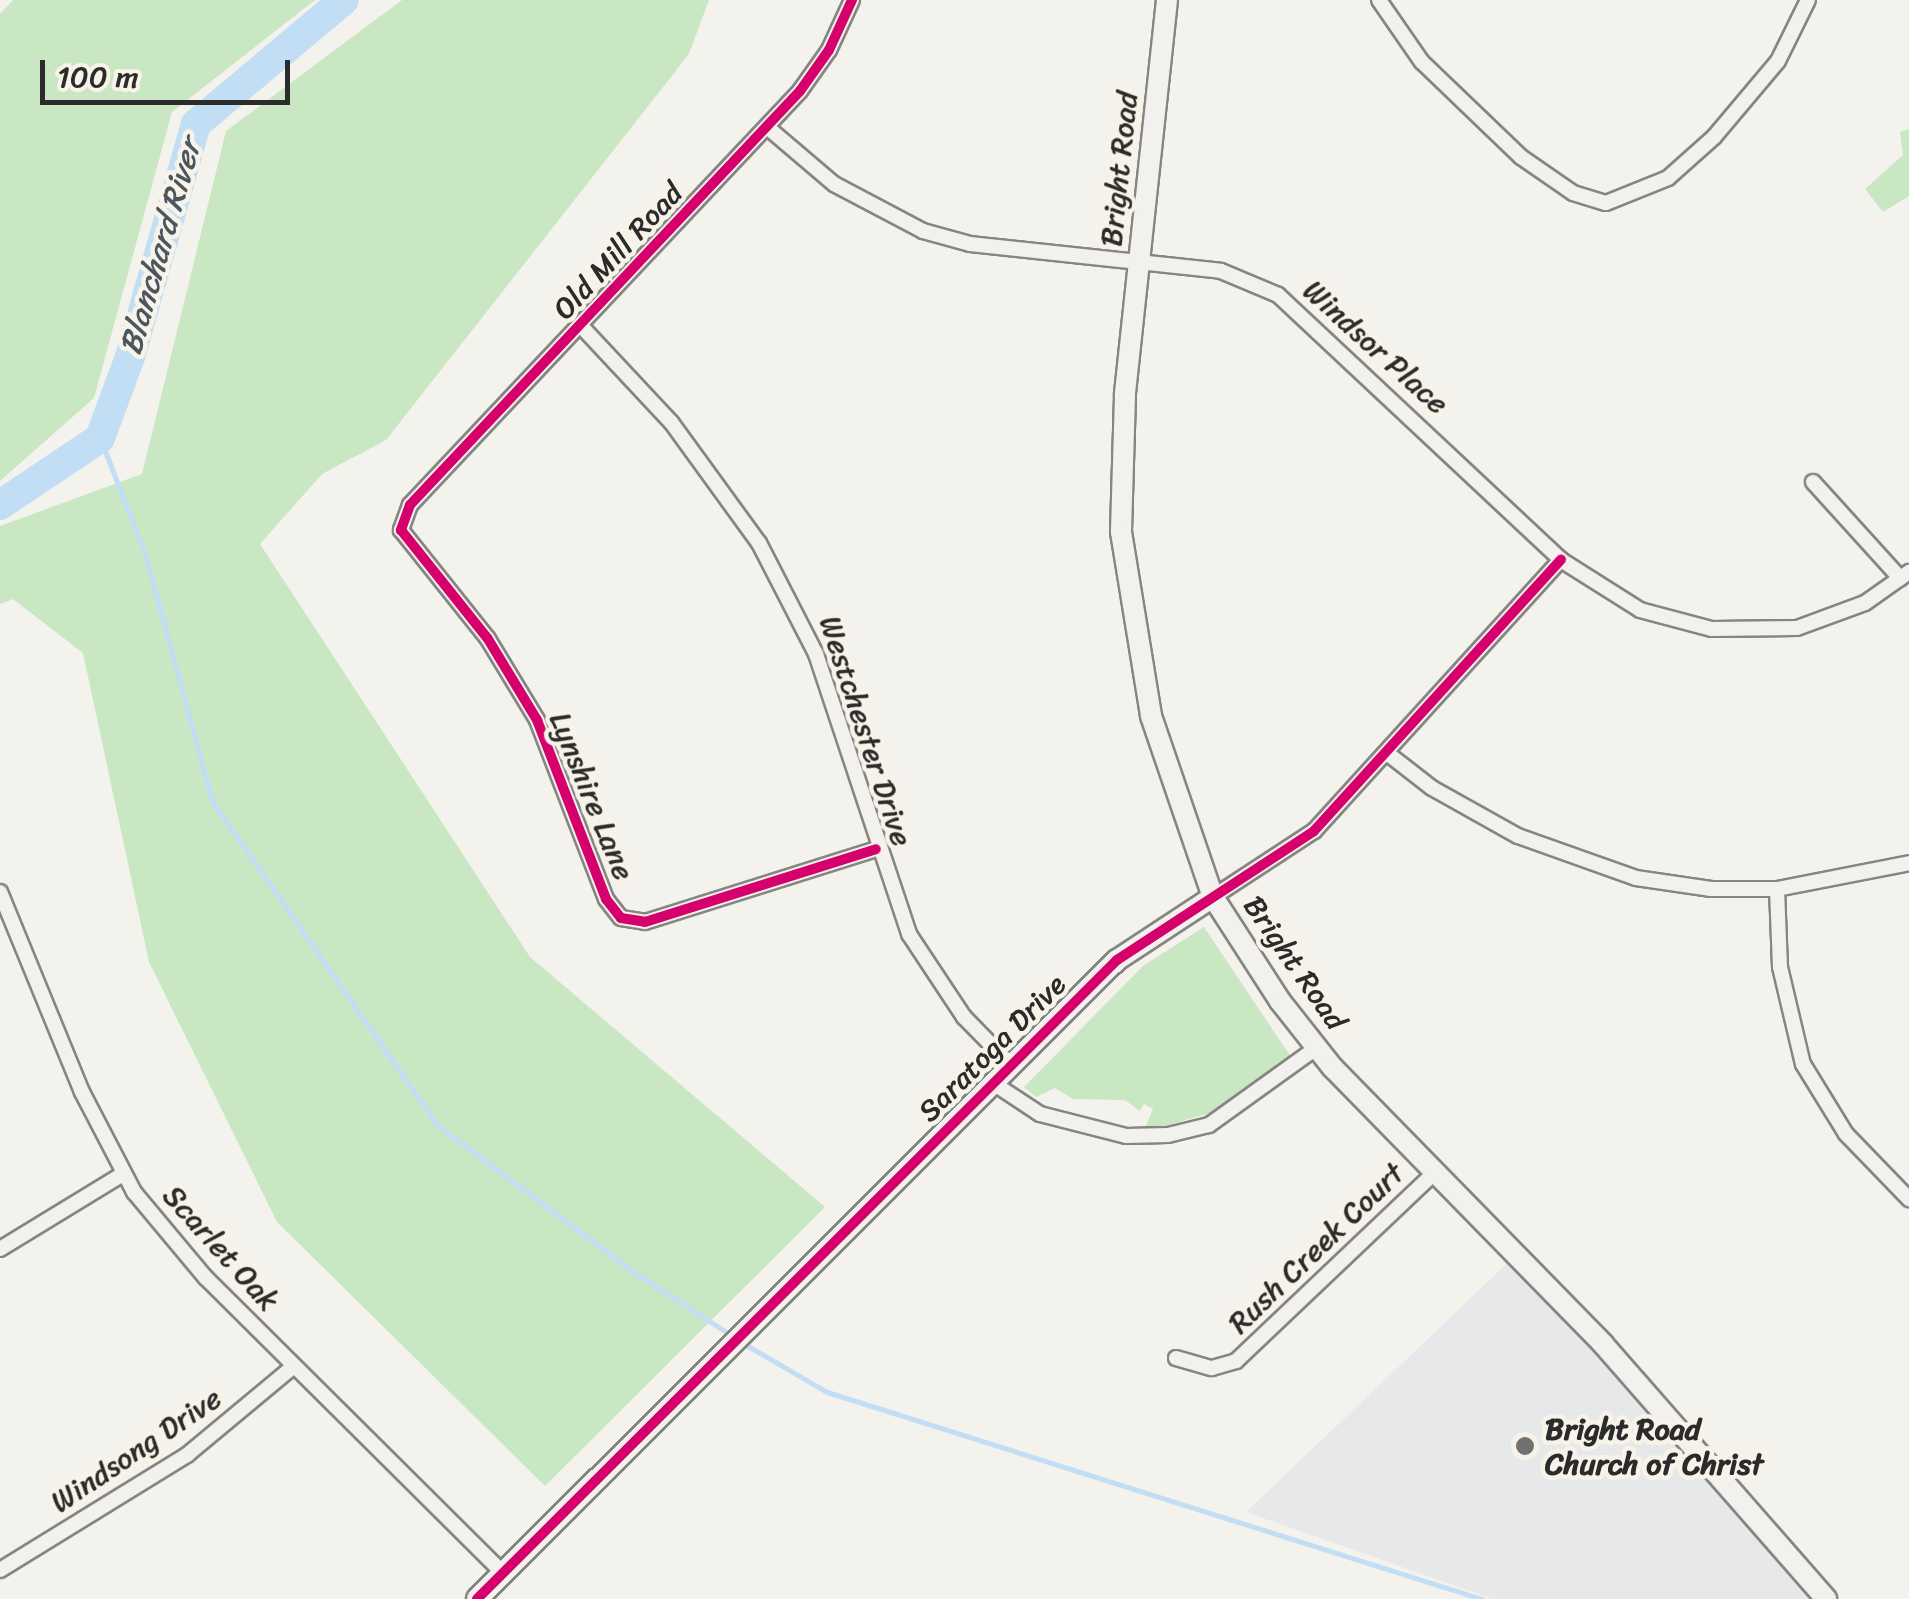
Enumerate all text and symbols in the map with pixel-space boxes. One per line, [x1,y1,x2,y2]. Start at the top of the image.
scale bar [45,40,295,102]
text: 100 m [57,50,139,104]
street label: Bright Road [1093,90,1145,248]
water label: Blanchard River [112,135,210,359]
street label: Old Mill Road [546,175,690,327]
street label: Windsor Place [1296,272,1456,422]
street label: Westchester Drive [812,611,920,851]
street label: Lynshire Lane [542,707,642,885]
street label: Bright Road [1236,889,1354,1037]
street label: Saratoga Drive [910,966,1074,1130]
street label: Rush Creek Court [1220,1154,1412,1342]
street label: Scarlet Oak [155,1178,287,1318]
street label: Windsong Drive [44,1380,228,1520]
place label: Bright Road Church of Christ [1545,1411,1763,1482]
marker: Bright Road Church of Christ [1514,1435,1536,1457]

